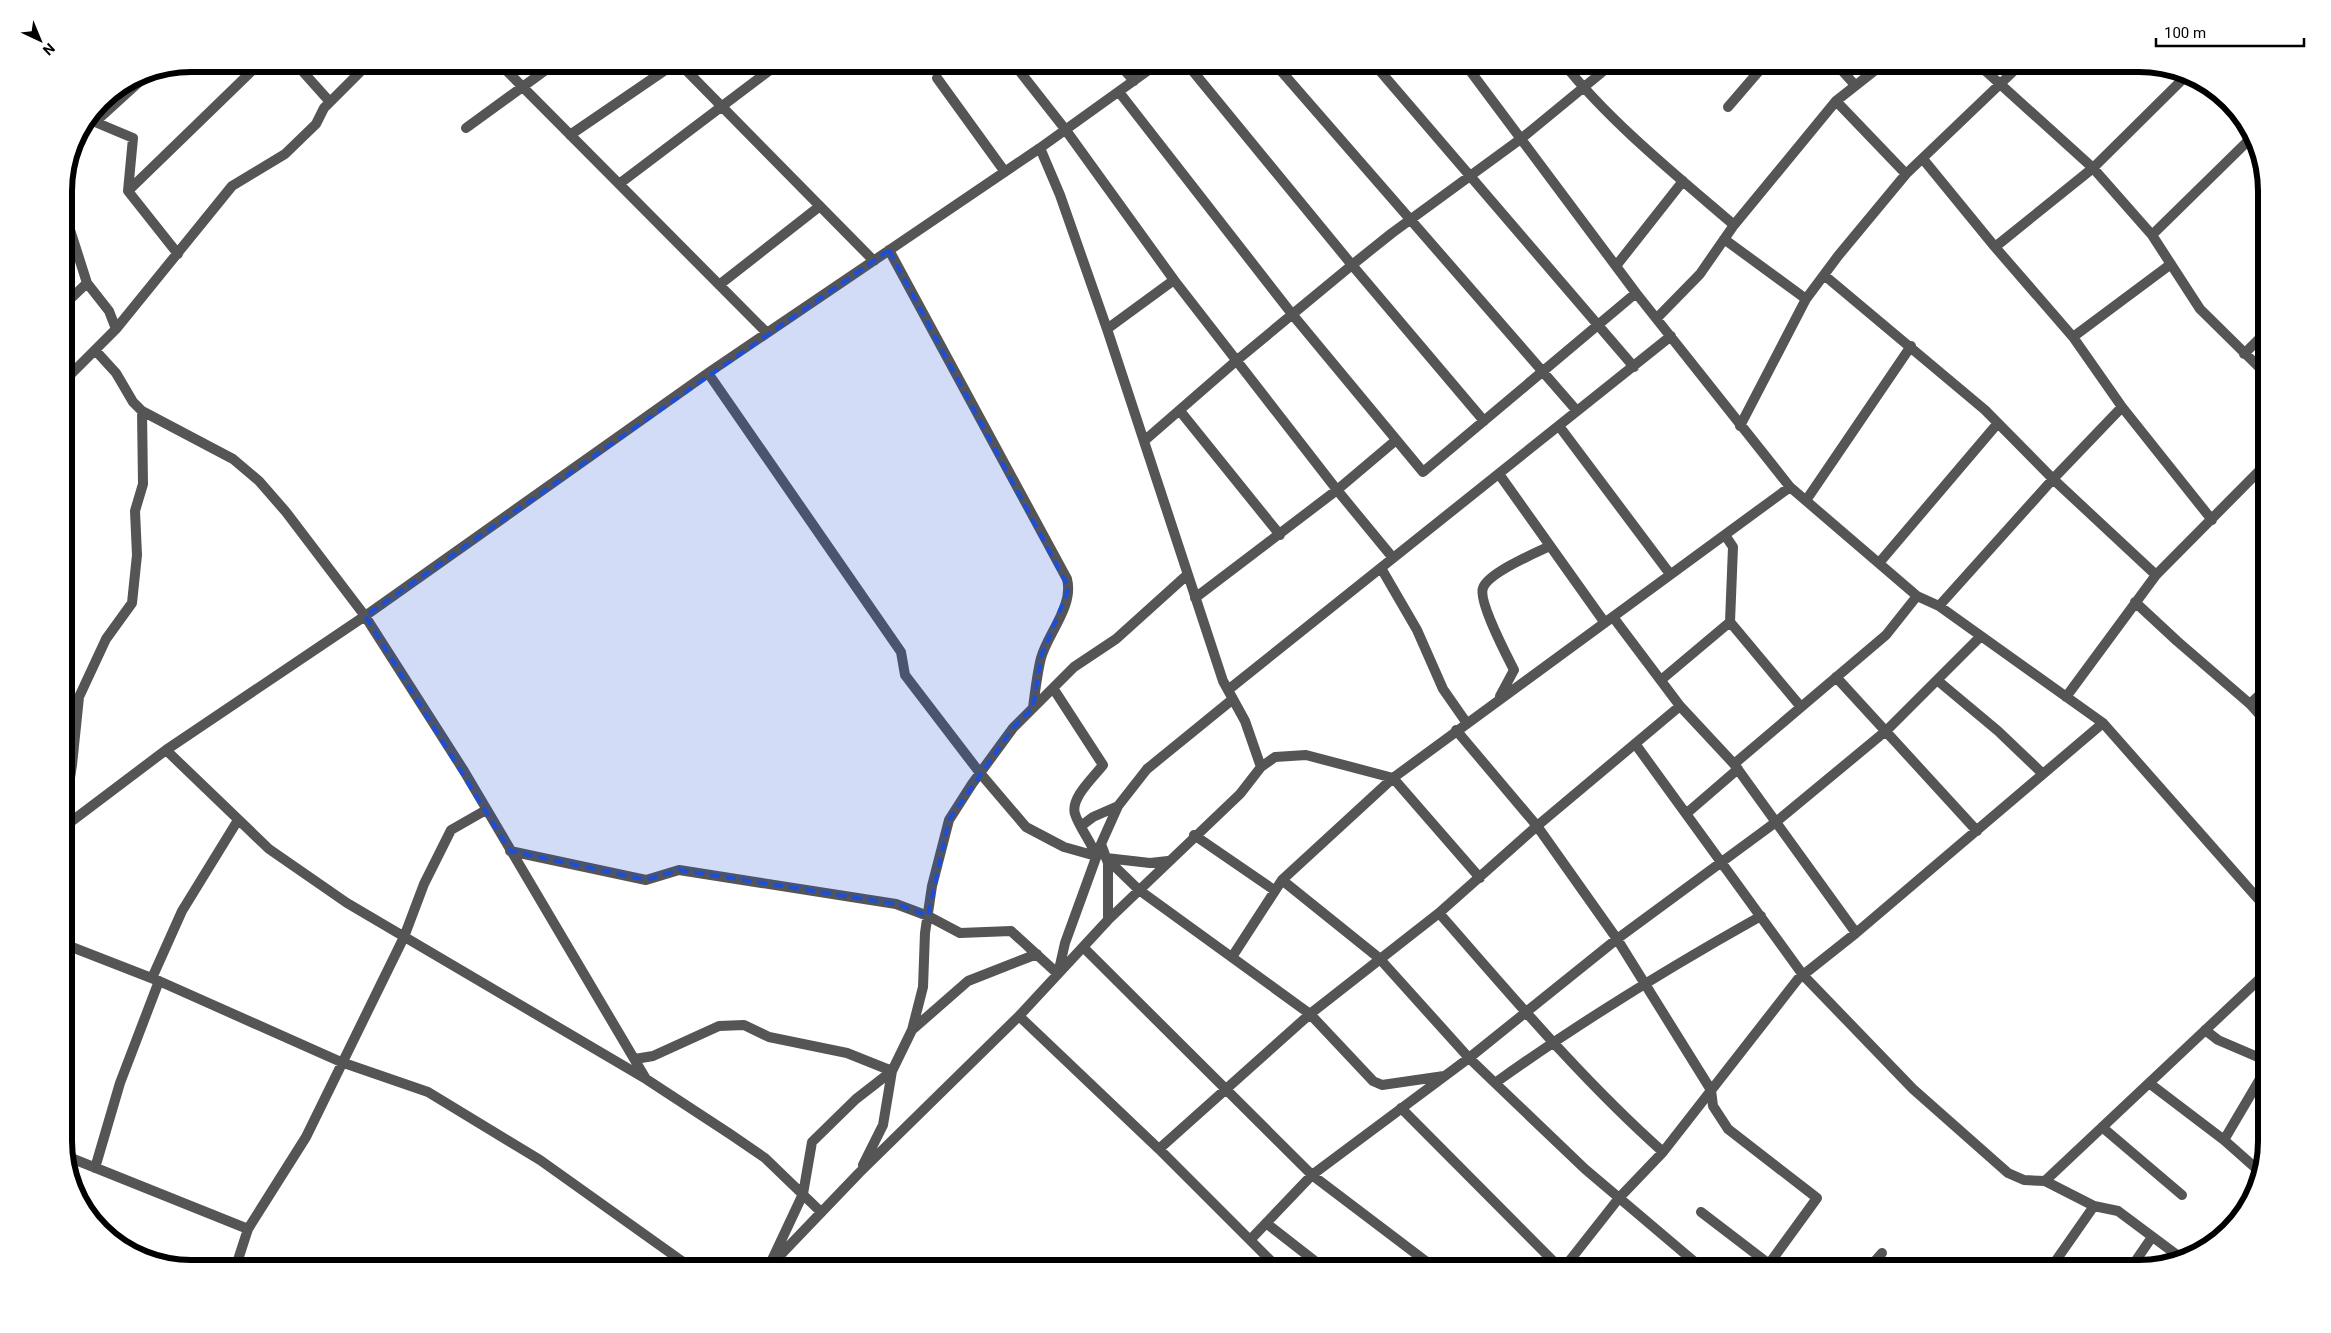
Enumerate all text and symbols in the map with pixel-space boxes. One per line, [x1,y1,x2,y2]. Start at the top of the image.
north arrow [15,15,65,65]
scale bar [2156,15,2304,47]
text: 100 m [2164,24,2206,42]
text: N [40,40,58,59]

